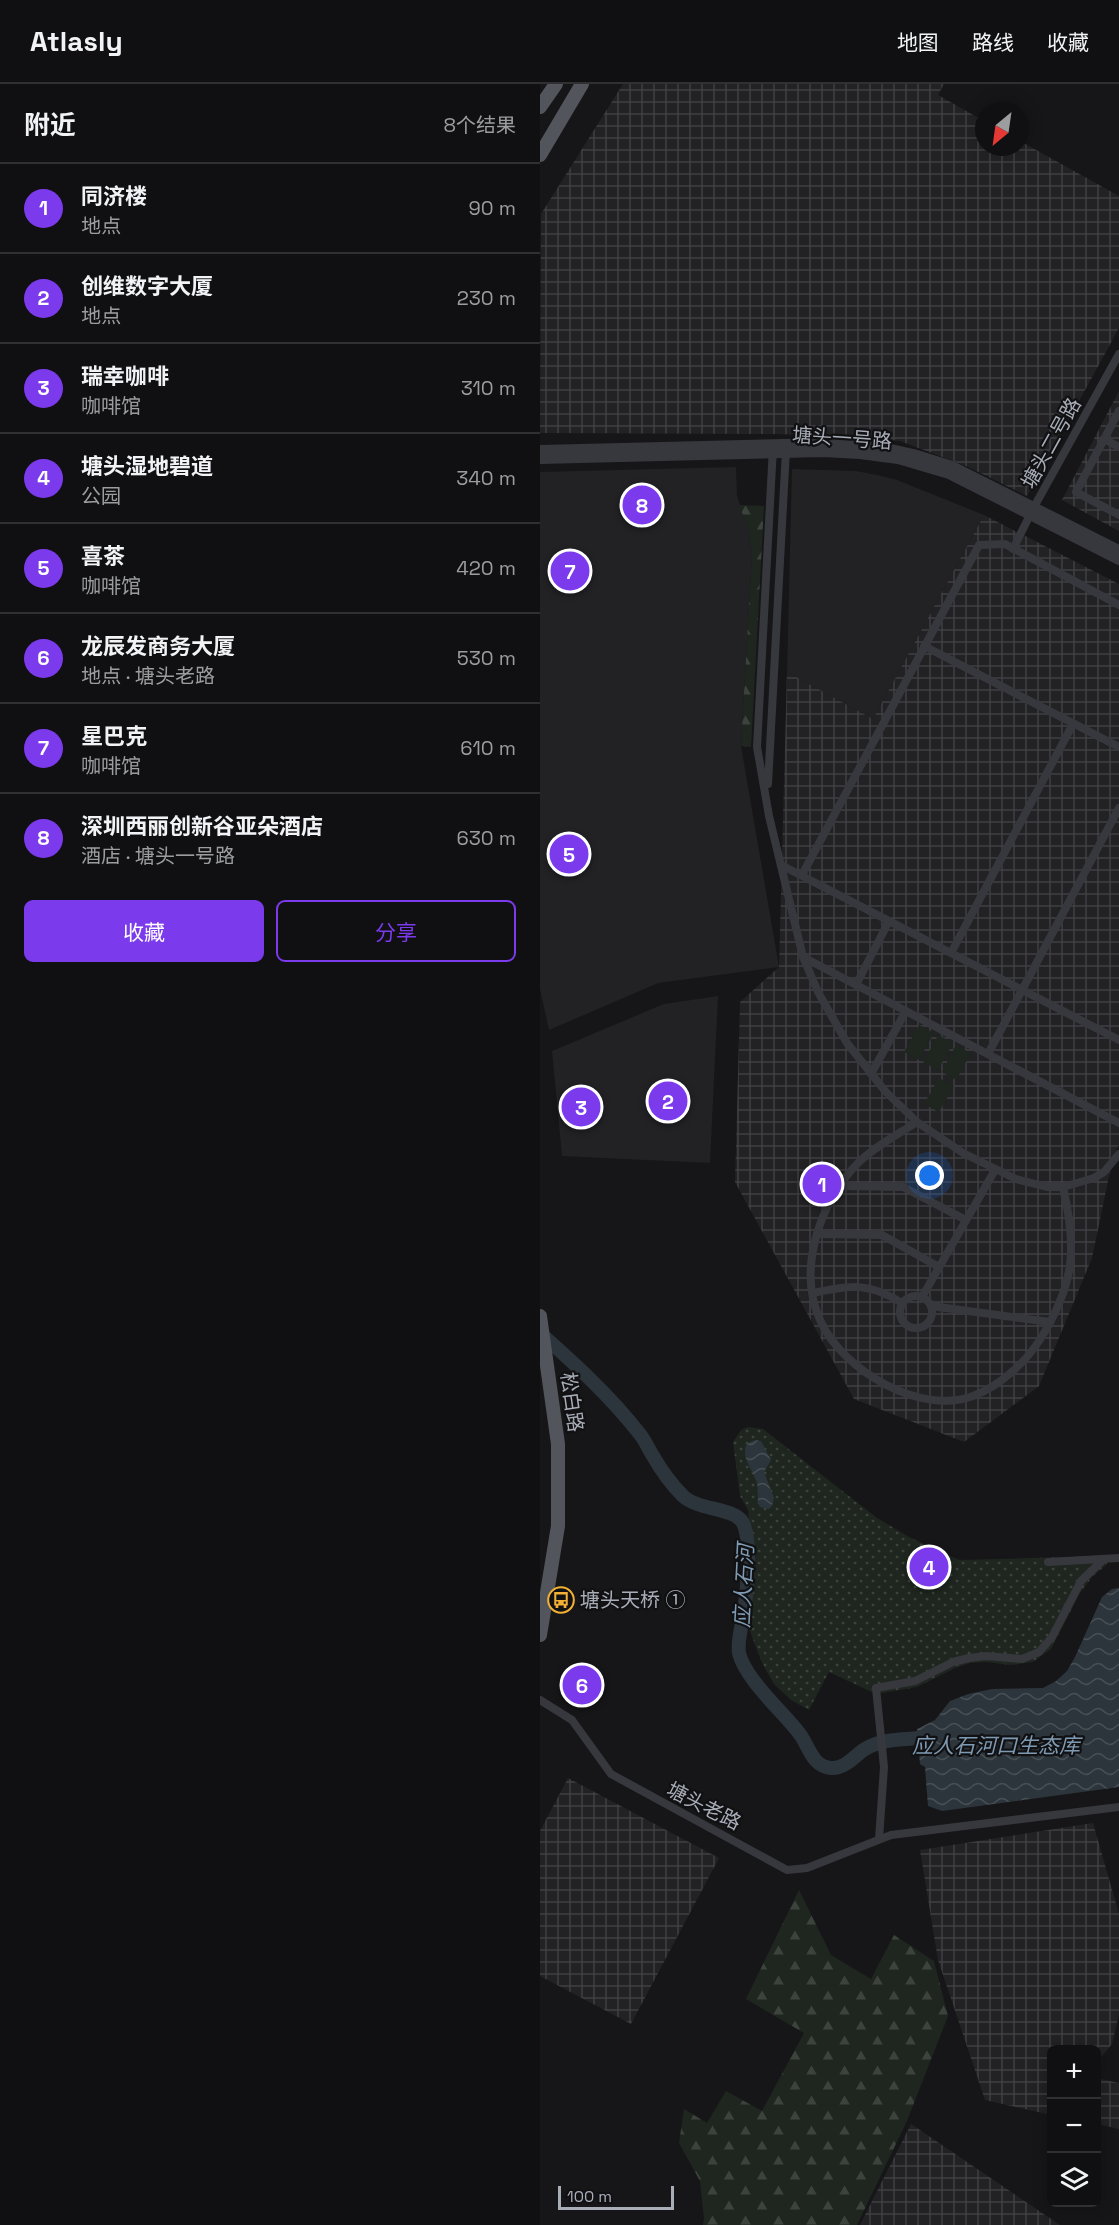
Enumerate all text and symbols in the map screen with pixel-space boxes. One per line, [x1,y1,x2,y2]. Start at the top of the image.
text: Atlasly [30,23,123,59]
text: 地图 [897,29,939,56]
text: 路线 [972,29,1014,56]
text: 收藏 [1047,29,1089,56]
north arrow [975,102,1029,156]
text: 附近 [24,108,76,142]
text: 8个结果 [444,112,516,138]
text: 同济楼 [81,182,147,210]
text: 1 [39,195,48,221]
text: 90 m [469,195,516,221]
text: 地点 [81,213,121,239]
text: 创维数字大厦 [81,272,213,300]
text: 2 [38,285,49,311]
text: 230 m [457,285,516,311]
text: 地点 [81,303,121,329]
text: 瑞幸咖啡 [81,362,169,390]
text: 3 [37,375,50,401]
text: 310 m [461,375,516,401]
text: 咖啡馆 [81,393,141,419]
street label: 塘头二号路 [1015,393,1087,493]
street label: 塘头一号路 [791,422,893,454]
text: 塘头湿地碧道 [81,452,213,480]
text: 4 [37,465,50,491]
text: 340 m [456,465,516,491]
pin: 8 [622,482,662,528]
text: 公园 [81,483,121,509]
text: 喜茶 [81,542,125,570]
pin: 7 [550,548,590,594]
text: 5 [38,555,50,581]
text: 420 m [456,555,516,581]
text: 咖啡馆 [81,573,141,599]
text: 龙辰发商务大厦 [81,632,235,660]
text: 6 [37,645,50,671]
text: 530 m [457,645,516,671]
text: 地点 · 塘头老路 [81,663,215,689]
text: 星巴克 [81,722,147,750]
text: 7 [38,735,49,761]
text: 610 m [460,735,516,761]
text: 咖啡馆 [81,753,141,779]
text: 深圳西丽创新谷亚朵酒店 [81,812,323,840]
text: 8 [38,825,50,851]
text: 630 m [457,825,516,851]
pin: 5 [549,832,588,876]
text: 酒店 · 塘头一号路 [81,843,235,869]
button: 收藏 [24,900,264,962]
button: 分享 [276,900,516,962]
pin: 2 [648,1078,688,1124]
pin: 3 [562,1084,600,1130]
your location [915,1161,944,1190]
pin: 1 [802,1162,842,1206]
street label: 松白路 [555,1370,589,1434]
water label: 应人石河 [728,1539,759,1629]
pin: 4 [910,1544,948,1590]
bus stop icon: 塘头天桥 ① [546,1585,576,1615]
place label: 塘头天桥 ① [580,1587,685,1613]
pin: 6 [562,1662,602,1708]
water label: 应人石河口生态库 [912,1732,1083,1759]
street label: 塘头老路 [662,1776,746,1836]
map controls [1047,2045,1101,2207]
button: + [1047,2045,1101,2099]
button: − [1047,2099,1101,2153]
button: layers [1047,2153,1101,2207]
scale bar [558,2183,674,2210]
text: 100 m [567,2186,612,2207]

